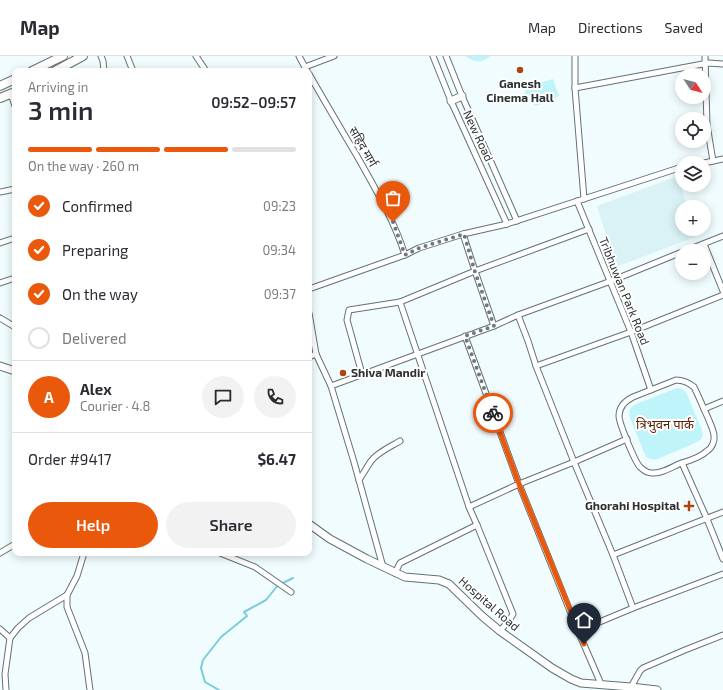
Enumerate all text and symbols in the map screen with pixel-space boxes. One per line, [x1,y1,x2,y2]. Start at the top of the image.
text: Map [20,16,60,39]
text: Map [528,19,556,36]
text: Directions [578,19,643,36]
text: Saved [665,19,703,36]
marker: Ganesh Cinema Hall [515,65,525,75]
north arrow [675,68,711,104]
map controls [675,68,711,280]
place label: Ganesh Cinema Hall [486,76,554,104]
text: Arriving in [28,79,88,95]
text: 09:52–09:57 [211,93,296,111]
text: 3 min [28,94,93,125]
street label: New Road [461,108,497,163]
button: locate [675,112,711,148]
street label: सहिद मार्ग [347,124,381,170]
button: layers [675,156,711,192]
text: On the way · 260 m [28,158,139,174]
pin [376,181,410,222]
icon: bag [382,187,404,209]
icon: check [28,195,50,217]
text: Confirmed [62,197,133,215]
text: 09:23 [263,198,296,214]
button: + [675,200,711,236]
street label: Tribhuwan Park Road [597,235,653,347]
icon: check [28,239,50,261]
text: Preparing [62,241,128,259]
text: 09:34 [262,242,296,258]
button: − [675,244,711,280]
icon: check [28,283,50,305]
text: On the way [62,285,138,303]
text: 09:37 [264,286,296,302]
text: Delivered [62,329,127,347]
place label: Shiva Mandir [351,365,425,379]
marker: Shiva Mandir [338,368,348,378]
button: chat [202,376,244,418]
button: phone [254,376,296,418]
text: Alex [80,380,112,398]
text: A [44,388,54,406]
courier [473,393,513,433]
text: Courier · 4.8 [80,398,150,414]
icon: bike [482,402,504,424]
district label: त्रिभुवन पार्क [636,416,695,433]
text: Order #9417 [28,450,111,468]
text: $6.47 [257,450,296,468]
place label: Ghorahi Hospital [585,498,680,512]
marker: Ghorahi Hospital [683,500,695,512]
button: Help [28,502,158,548]
button: Share [166,502,296,548]
street label: Hospital Road [457,573,523,633]
pin [567,603,601,644]
icon: home [573,609,595,631]

